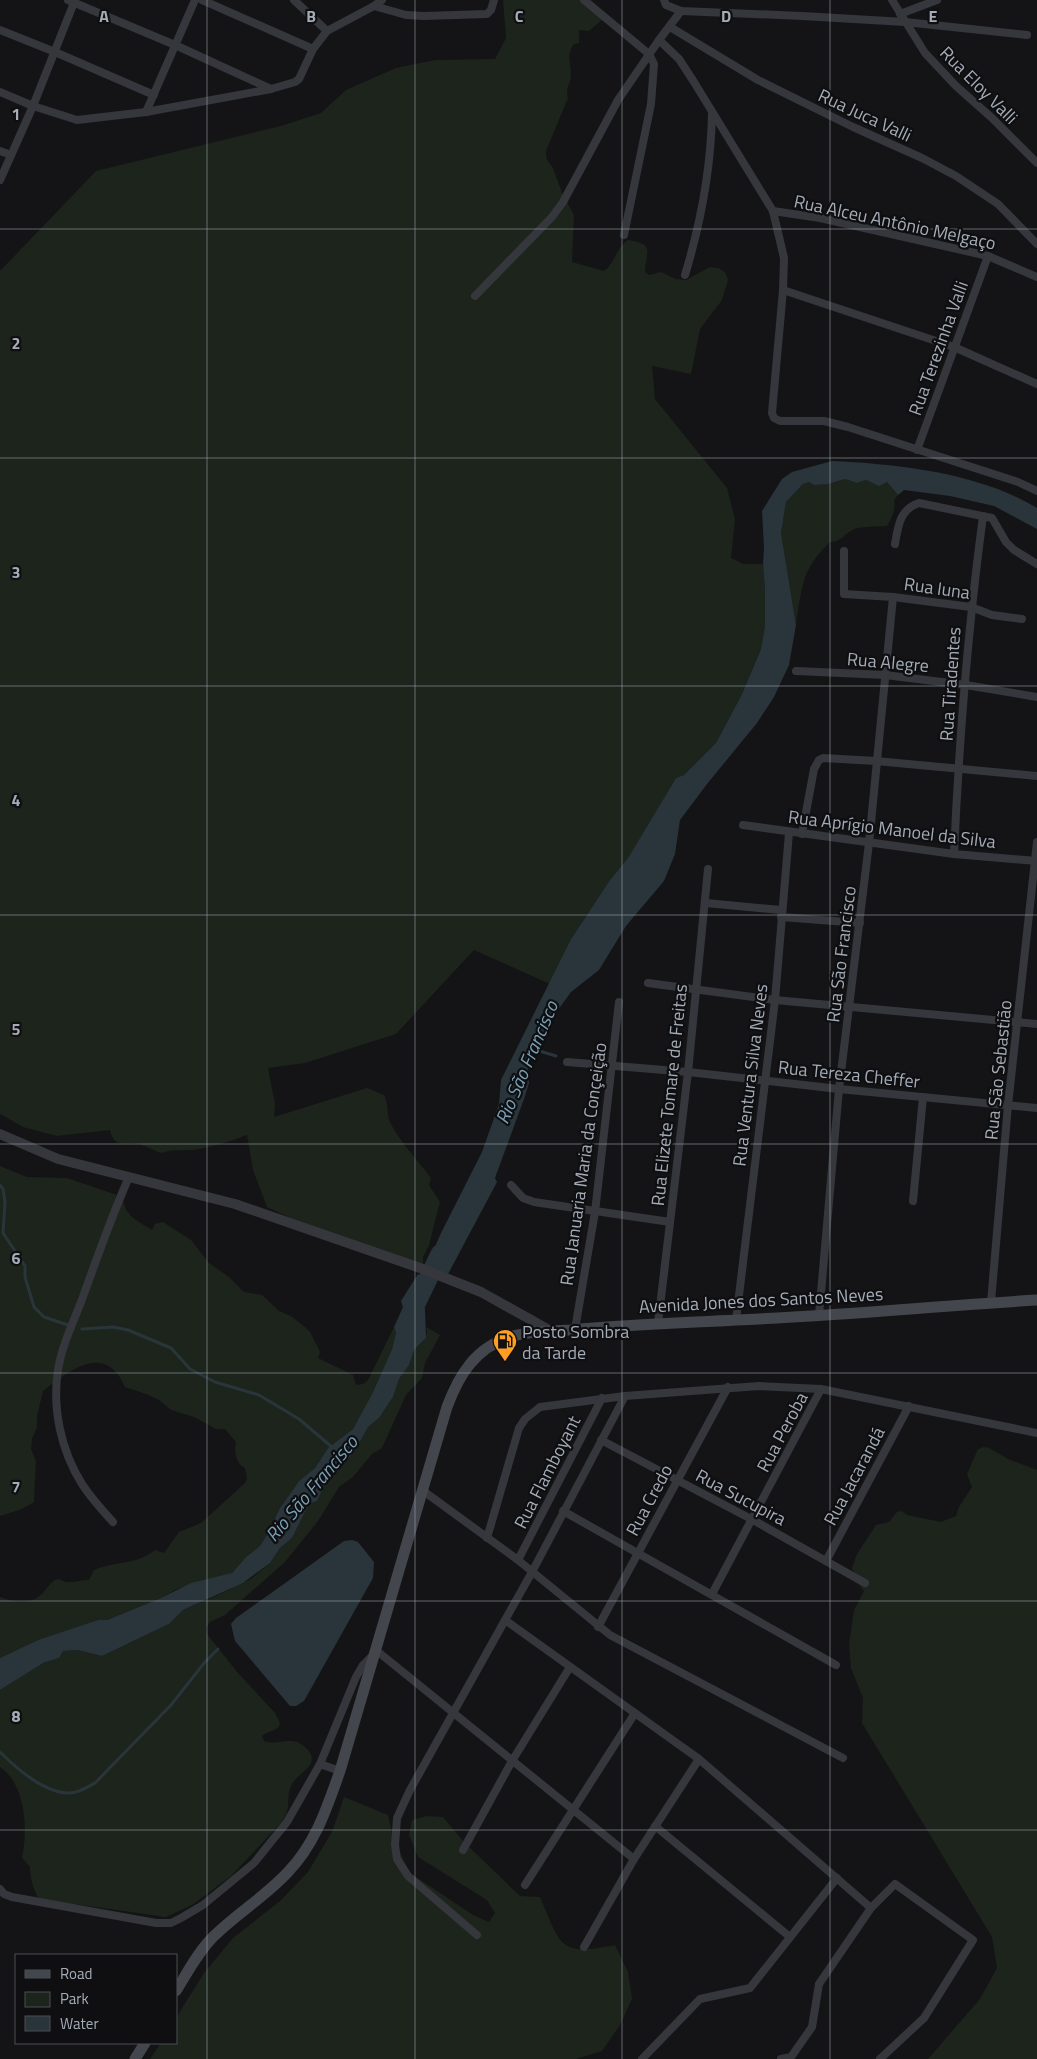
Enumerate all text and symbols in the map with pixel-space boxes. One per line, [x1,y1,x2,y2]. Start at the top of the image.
text: A [99,4,109,28]
text: B [306,4,316,28]
text: C [515,4,524,28]
text: D [721,4,731,28]
text: E [929,4,938,28]
street label: Rua Eloy Valli [934,40,1024,130]
street label: Rua Juca Valli [814,82,916,148]
text: 1 [12,102,20,126]
street label: Rua Alceu Antônio Melgaço [792,187,998,257]
street label: Rua Terezinha Valli [901,277,975,419]
text: 2 [12,331,20,355]
text: 3 [12,560,20,584]
street label: Rua Iuna [902,570,972,606]
street label: Rua Tiradentes [933,626,967,742]
street label: Rua Alegre [846,645,930,679]
text: 4 [12,788,21,812]
street label: Rua Aprígio Manoel da Silva [787,803,997,855]
street label: Rua São Francisco [819,884,863,1024]
street label: Rua Ventura Silva Neves [725,982,775,1168]
street label: Rua Elizete Tomare de Freitas [644,983,694,1207]
water label: Rio São Francisco [487,995,565,1128]
street label: Rua São Sebastião [977,999,1019,1141]
text: 5 [12,1017,21,1041]
street label: Rua Januaria Maria da Conçeição [553,1041,613,1287]
street label: Rua Tereza Cheffer [777,1053,921,1095]
text: 6 [12,1246,21,1270]
street label: Avenida Jones dos Santos Neves [638,1280,884,1320]
place label: Posto Sombra da Tarde [522,1318,629,1366]
fuel station icon: Posto Sombra da Tarde [492,1328,518,1362]
street label: Rua Peroba [750,1387,814,1477]
street label: Rua Flamboyant [507,1410,587,1533]
street label: Rua Jacarandá [817,1422,891,1530]
water label: Rio São Francisco [258,1428,365,1548]
street label: Rua Credo [619,1459,679,1541]
street label: Rua Sucupira [691,1462,791,1532]
text: 7 [12,1475,20,1499]
text: 8 [12,1704,21,1728]
legend [15,1954,178,2044]
text: Road [60,1962,92,1985]
text: Park [60,1987,89,2010]
text: Water [60,2012,99,2035]

